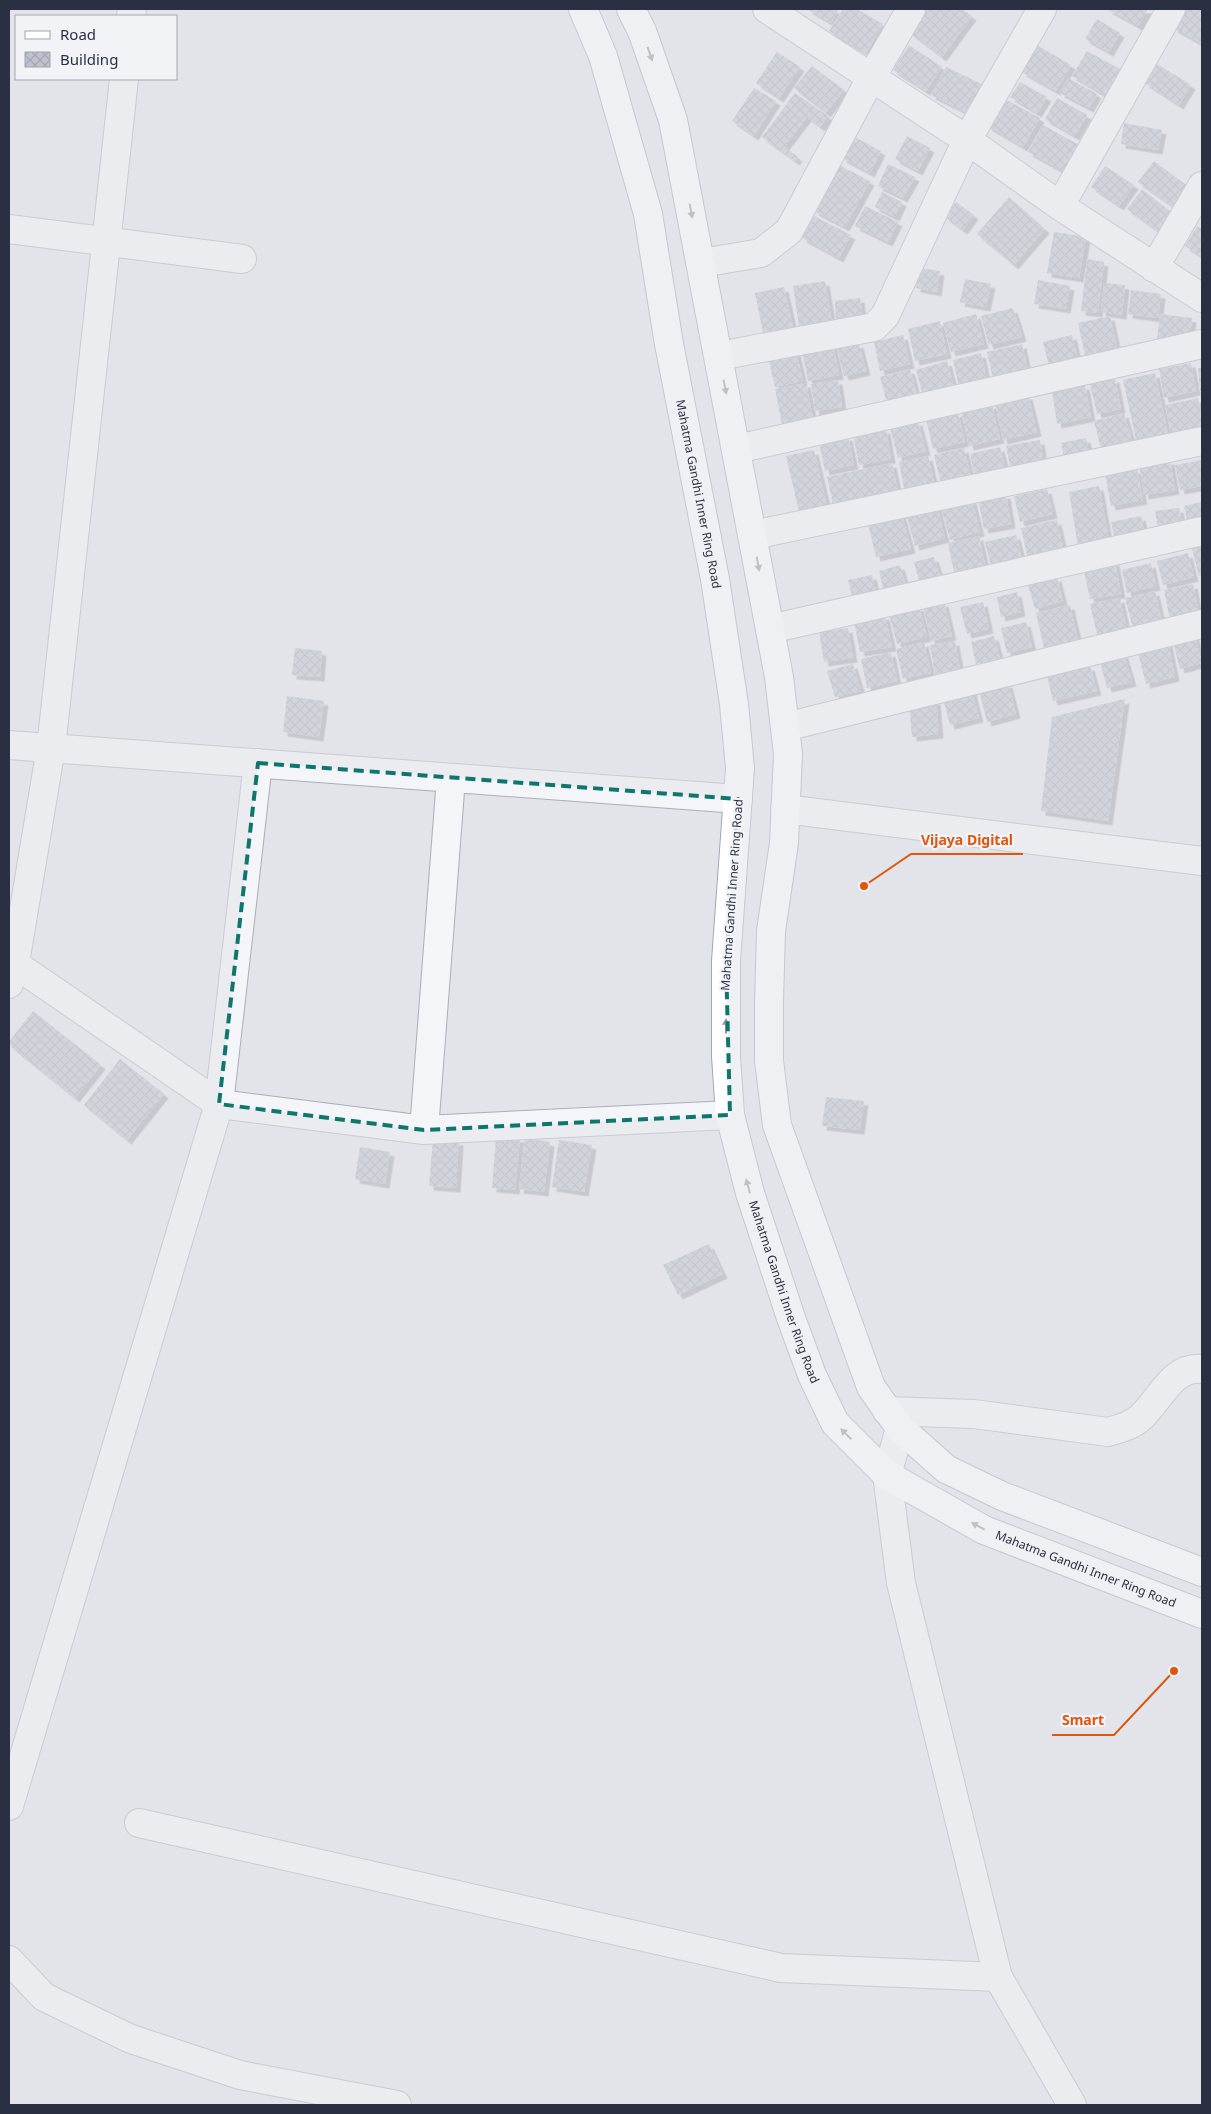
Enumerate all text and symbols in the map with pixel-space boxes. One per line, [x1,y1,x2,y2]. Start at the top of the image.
legend [15,15,178,80]
text: Road [60,24,96,44]
one-way arrow [647,46,654,61]
text: Building [60,49,118,69]
one-way arrow [687,203,695,218]
one-way arrow [722,380,730,396]
street label: Mahatma Gandhi Inner Ring Road [672,398,725,590]
one-way arrow [755,557,763,573]
street label: Mahatma Gandhi Inner Ring Road [716,799,747,991]
callout: Vijaya Digital [911,825,1023,854]
text: Vijaya Digital [921,830,1013,849]
one-way arrow [722,1018,730,1034]
one-way arrow [744,1179,752,1194]
street label: Mahatma Gandhi Inner Ring Road [745,1198,824,1386]
one-way arrow [840,1428,852,1440]
one-way arrow [970,1522,985,1530]
street label: Mahatma Gandhi Inner Ring Road [993,1526,1179,1611]
callout: Smart [1052,1706,1114,1735]
text: Smart [1062,1710,1104,1729]

